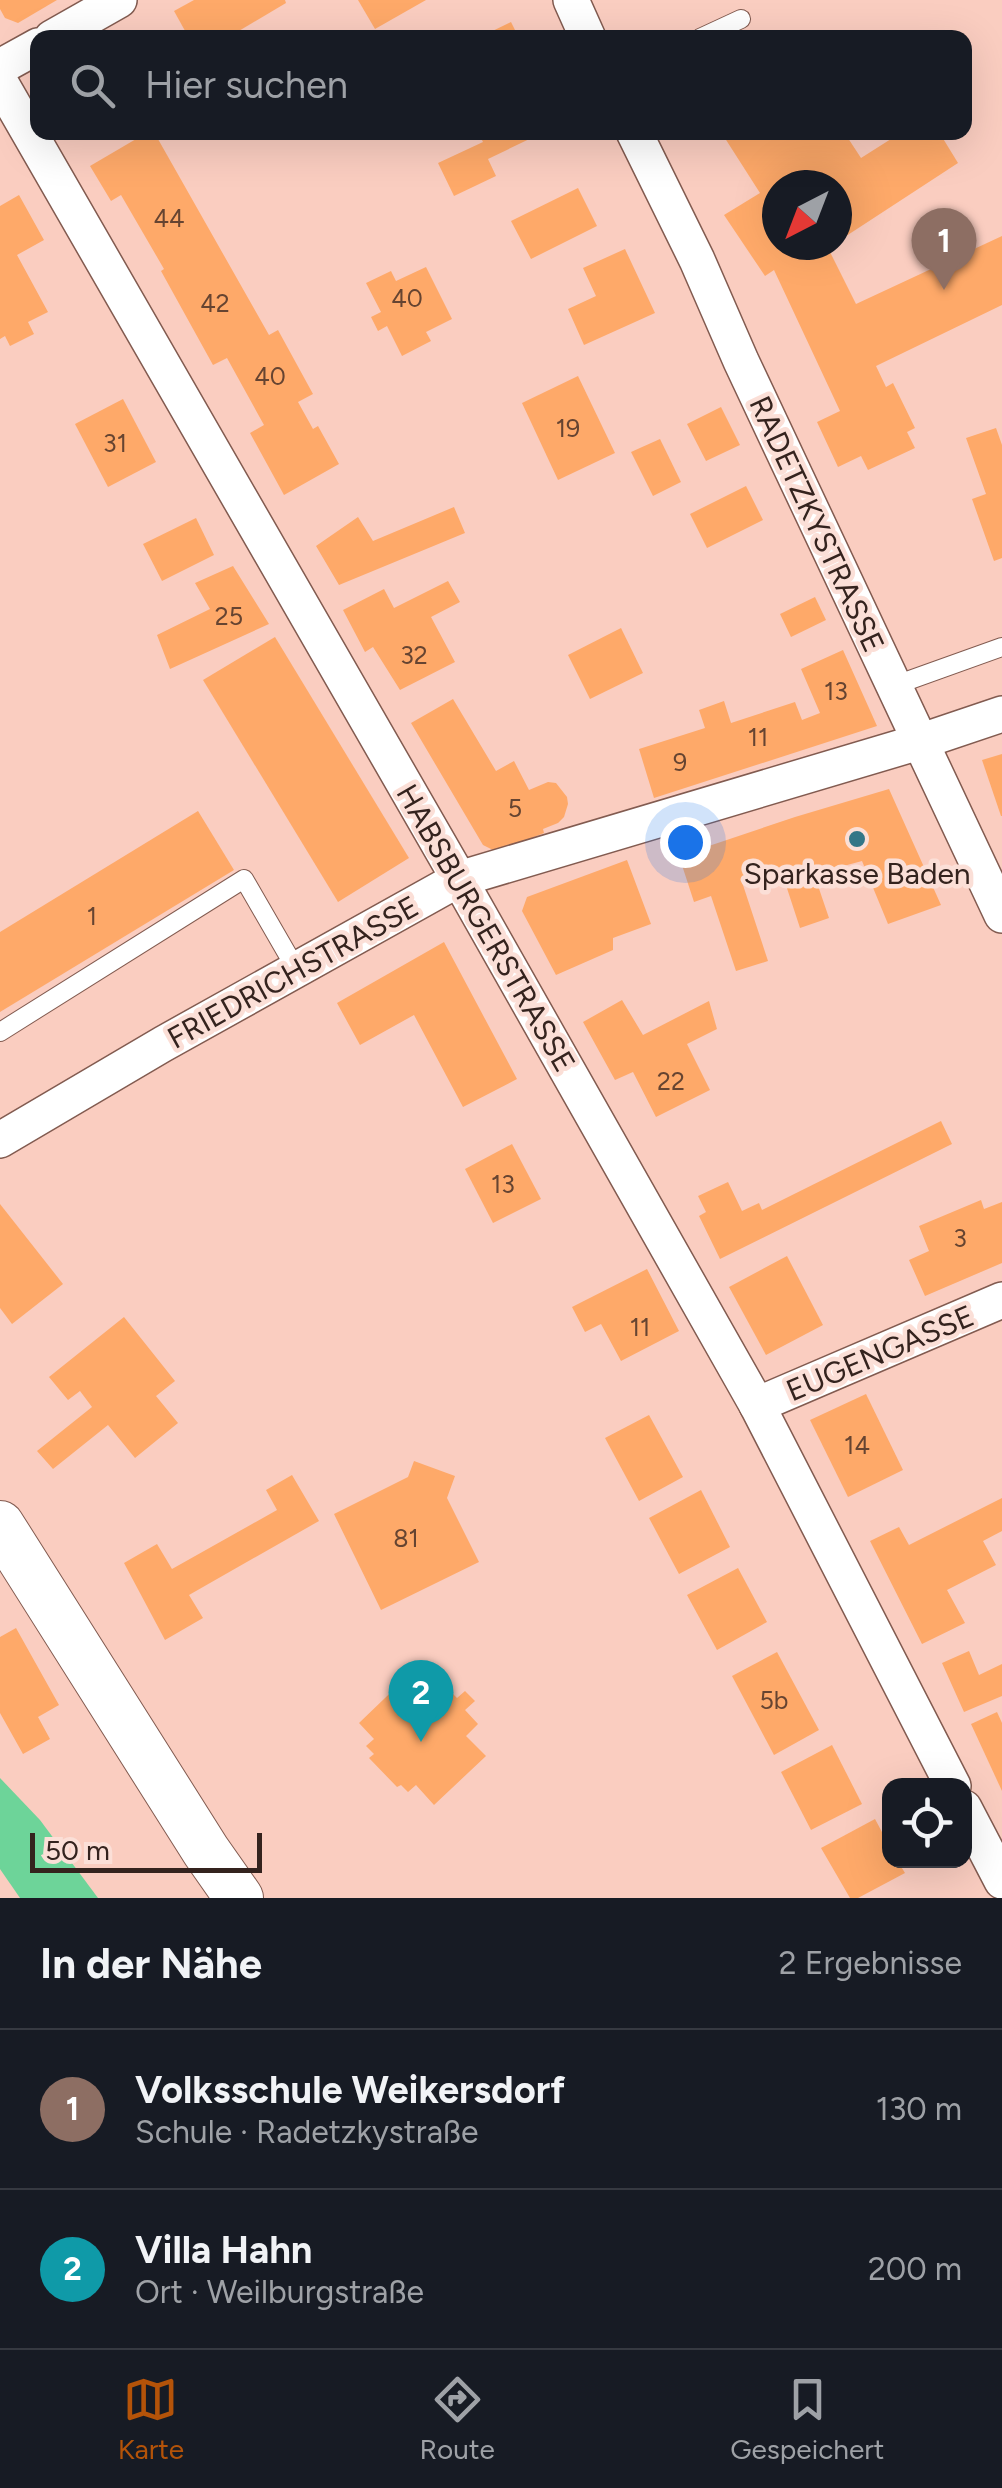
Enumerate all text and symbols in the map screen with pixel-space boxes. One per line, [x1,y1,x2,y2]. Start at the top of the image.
search box [30,30,972,140]
icon: search [65,58,120,113]
text: Hier suchen [145,62,348,108]
north arrow [762,170,852,260]
house number: 44 [153,203,185,233]
pin: 1 [912,208,976,290]
house number: 40 [391,283,423,313]
house number: 42 [200,288,230,318]
house number: 40 [254,361,286,391]
street label: RADETZKYSTRASSE [741,390,893,658]
house number: 19 [556,413,580,443]
house number: 31 [103,428,127,458]
house number: 25 [215,601,243,631]
house number: 32 [400,640,428,670]
house number: 13 [824,676,848,706]
house number: 11 [748,722,768,752]
house number: 9 [673,747,687,777]
street label: HABSBURGERSTRASSE [388,778,584,1078]
house number: 5 [508,793,522,823]
your location [660,817,711,868]
marker: Sparkasse Baden [846,828,868,850]
place label: Sparkasse Baden [743,855,971,892]
street label: FRIEDRICHSTRASSE [161,888,425,1056]
house number: 1 [87,901,97,931]
house number: 22 [657,1066,685,1096]
house number: 13 [491,1169,515,1199]
house number: 3 [953,1223,967,1253]
street label: EUGENGASSE [781,1297,979,1409]
house number: 11 [630,1312,650,1342]
house number: 14 [844,1430,870,1460]
house number: 81 [393,1523,419,1553]
pin: 2 [388,1660,454,1742]
house number: 5b [759,1685,789,1715]
map controls [882,1778,972,1868]
button: locate [882,1778,972,1868]
scale bar [30,1828,262,1872]
text: 50 m [45,1833,110,1867]
text: In der Nähe [40,1938,262,1989]
text: 2 Ergebnisse [779,1944,962,1982]
text: Volksschule Weikersdorf [135,2067,565,2113]
text: 1 [66,2090,79,2128]
text: 130 m [876,2090,962,2128]
text: Schule · Radetzkystraße [135,2113,479,2151]
text: Villa Hahn [135,2227,312,2273]
text: 2 [63,2250,82,2288]
text: 200 m [868,2250,962,2288]
text: Ort · Weilburgstraße [135,2273,424,2311]
tab: Karte [118,2372,184,2466]
tab: Route [420,2372,495,2466]
tab: Gespeichert [730,2372,884,2466]

